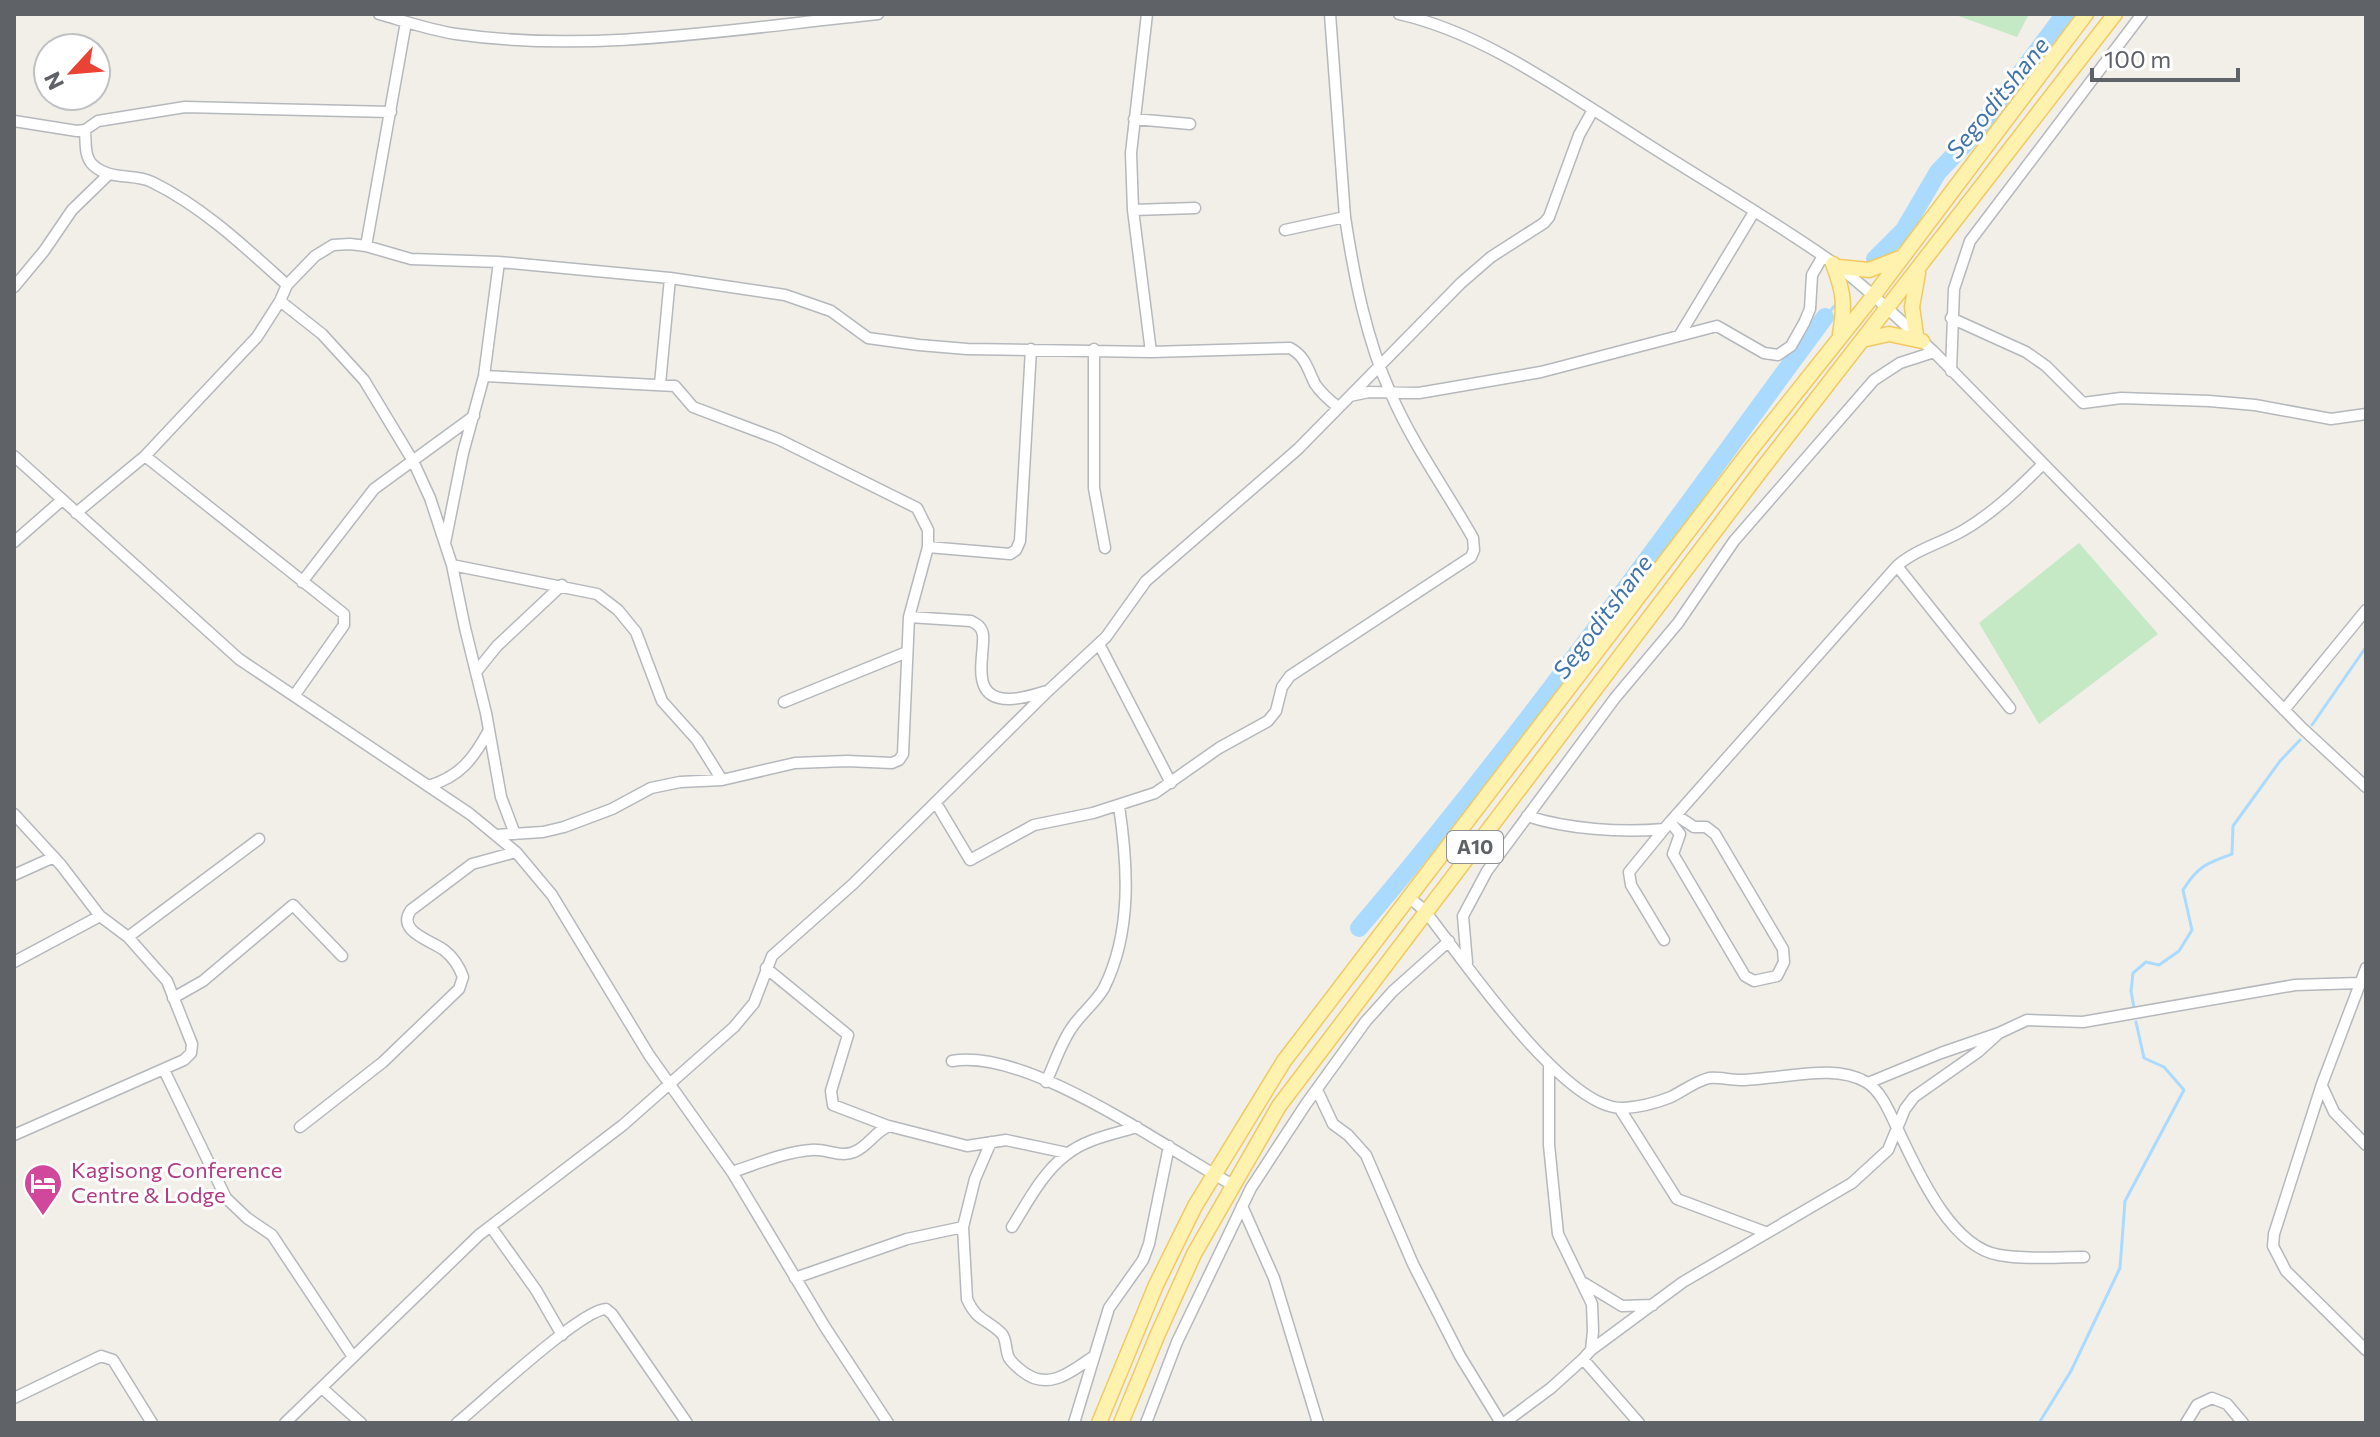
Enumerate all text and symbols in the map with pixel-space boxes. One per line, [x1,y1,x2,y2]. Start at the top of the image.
water label: Segoditshane [1939,30,2055,163]
north arrow [32,32,112,112]
scale bar [2092,32,2238,82]
text: 100 m [2104,44,2171,73]
text: N [38,68,69,94]
water label: Segoditshane [1546,548,1658,684]
road number: A10 [1447,831,1503,863]
place label: Kagisong Conference Centre & Lodge [71,1156,282,1208]
hotel icon: Kagisong Conference Centre & Lodge [22,1162,64,1217]

